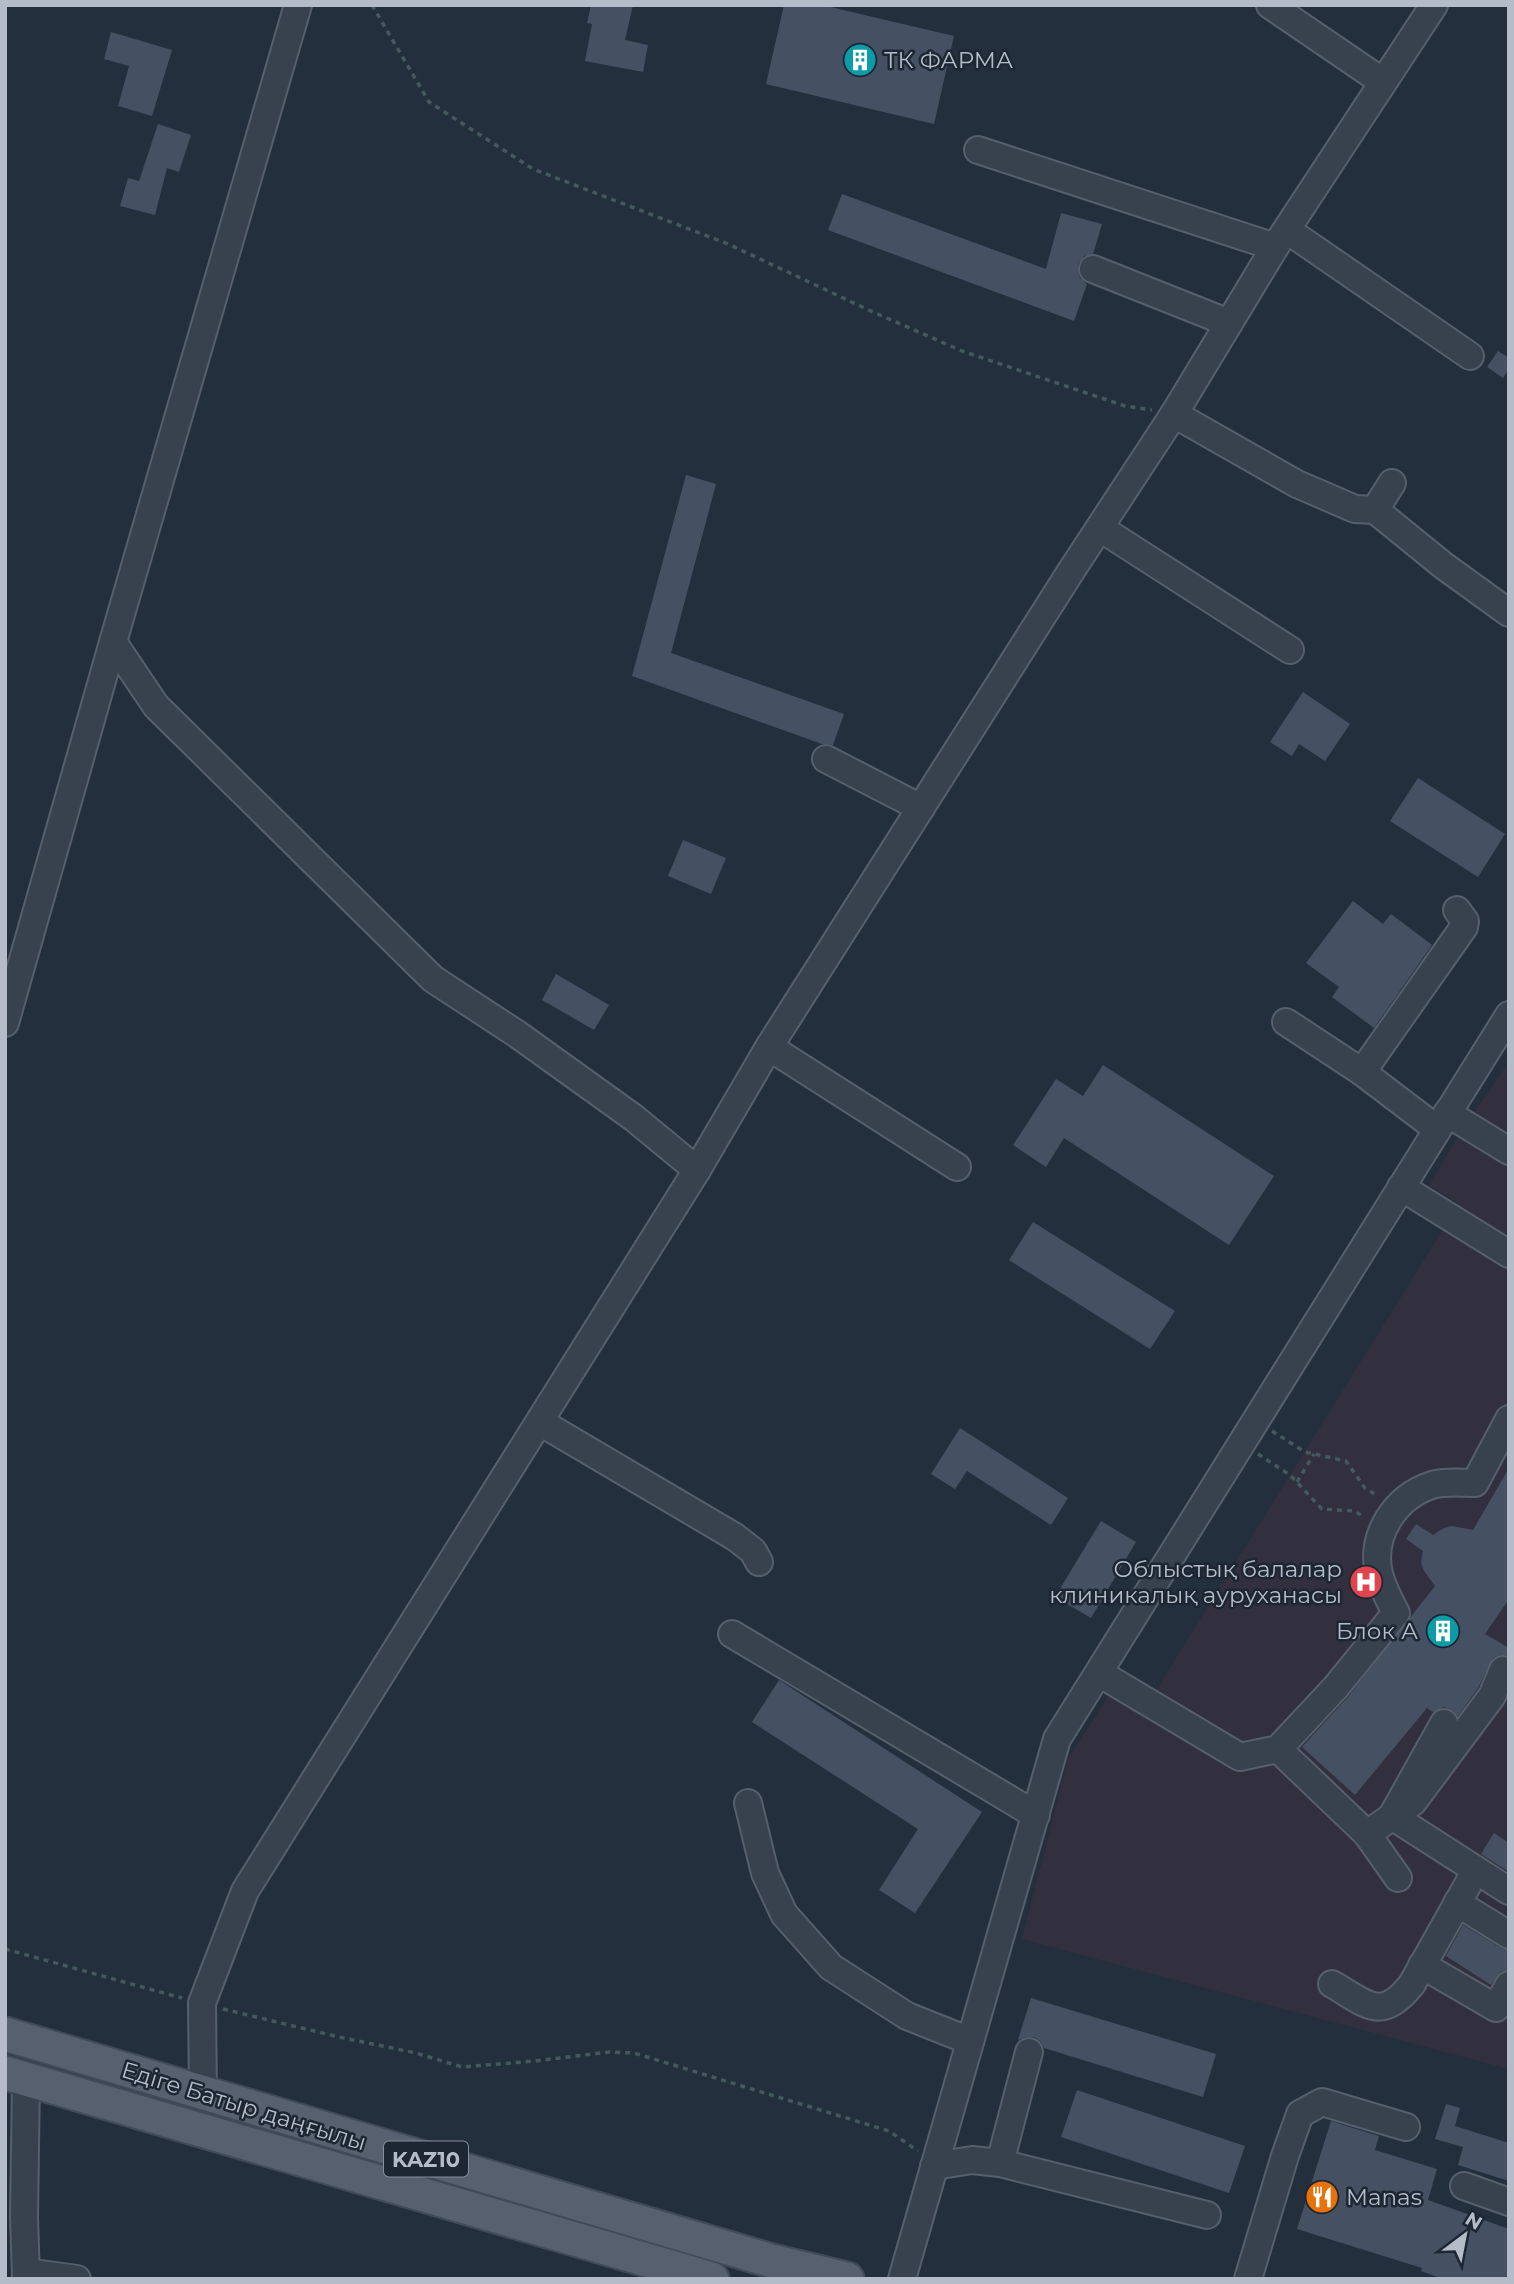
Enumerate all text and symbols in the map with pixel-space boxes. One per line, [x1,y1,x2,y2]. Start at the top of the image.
building icon: ТК ФАРМА [841,41,879,79]
place label: ТК ФАРМА [884,46,1013,74]
place label: Облыстық балалар клиникалық ауруханасы [1049,1555,1342,1609]
hospital icon: Облыстық балалар клиникалық ауруханасы [1347,1563,1385,1601]
building icon: Блок А [1424,1612,1462,1650]
place label: Блок А [1336,1617,1418,1645]
street label: Едіге Батыр даңғылы [118,2055,370,2157]
road number: KAZ10 [384,2142,468,2176]
restaurant icon: Manas [1303,2178,1341,2216]
place label: Manas [1346,2183,1422,2211]
north arrow [1430,2200,1500,2270]
text: N [1461,2207,1486,2235]

